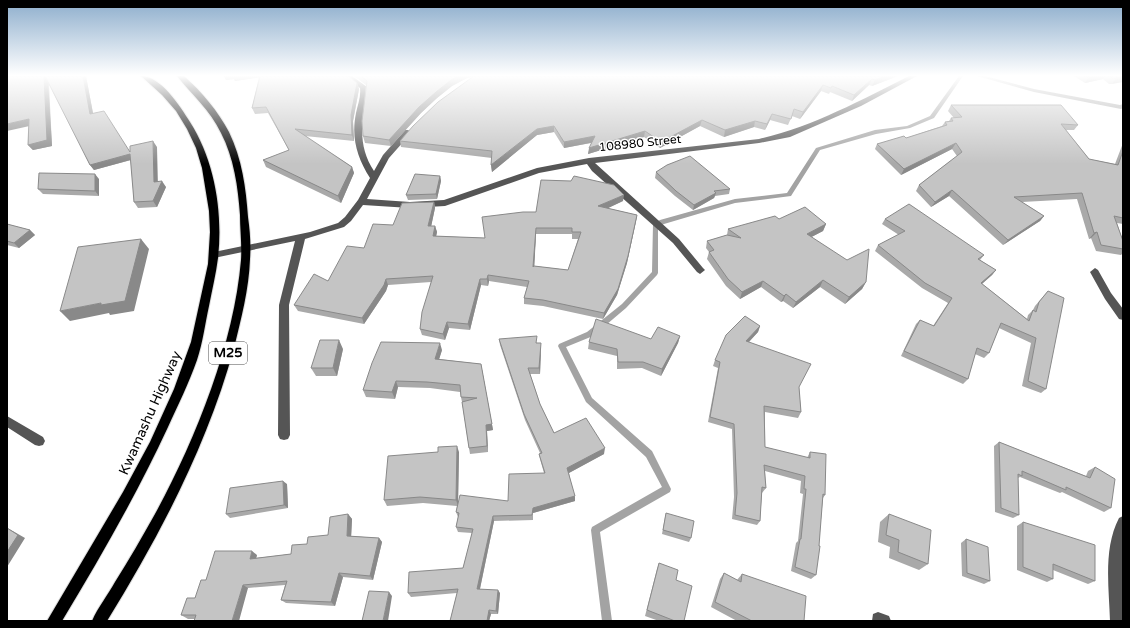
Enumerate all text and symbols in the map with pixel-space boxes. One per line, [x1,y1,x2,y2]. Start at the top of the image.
street label: 108980 Street [598,132,682,154]
road number: M25 [209,342,247,364]
street label: Kwamashu Highway [115,348,185,478]

